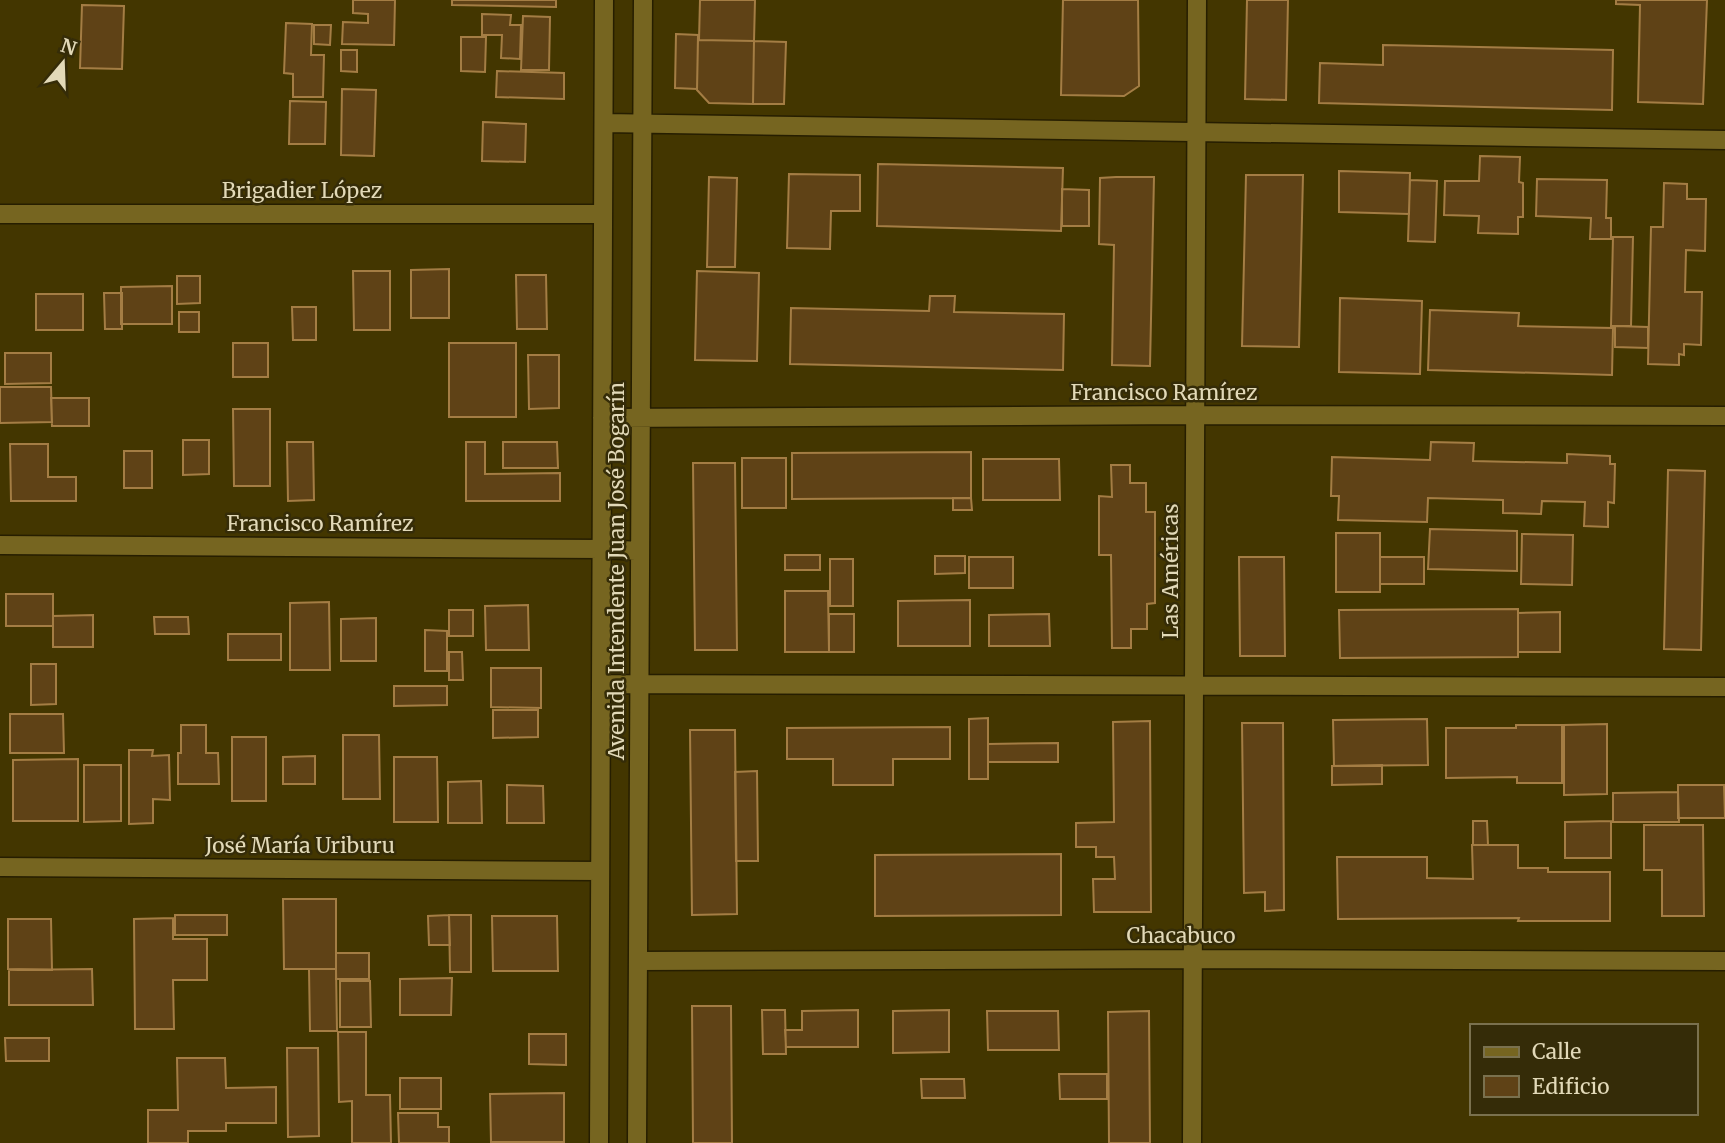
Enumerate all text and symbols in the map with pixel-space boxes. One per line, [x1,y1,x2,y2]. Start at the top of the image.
north arrow [28,28,98,98]
text: N [58,33,80,61]
street label: Brigadier López [222,177,382,204]
street label: Francisco Ramírez [1071,379,1257,406]
street label: Avenida Intendente Juan José Bogarín [603,382,630,761]
street label: Las Américas [1157,503,1184,639]
street label: Francisco Ramírez [227,510,413,537]
street label: José María Uriburu [204,832,395,859]
street label: Chacabuco [1127,922,1235,949]
legend [1470,1024,1697,1115]
text: Calle [1532,1038,1581,1065]
text: Edificio [1532,1073,1609,1100]

